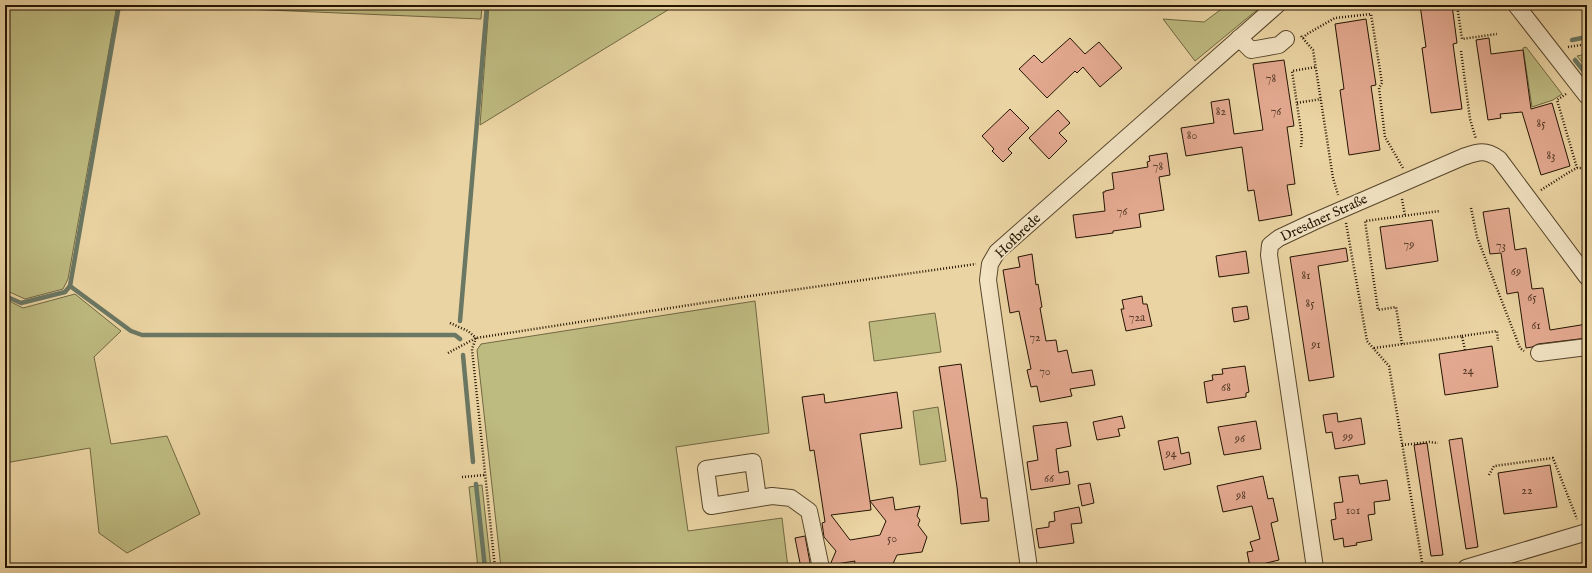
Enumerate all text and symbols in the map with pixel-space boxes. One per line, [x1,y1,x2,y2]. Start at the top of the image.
house number: 78 [1266,71,1276,86]
house number: 82 [1216,104,1227,119]
house number: 76 [1271,104,1282,119]
house number: 85 [1536,116,1546,131]
house number: 80 [1187,128,1197,143]
house number: 83 [1546,148,1556,163]
house number: 78 [1153,159,1163,174]
street label: Dresdner Straße [1278,190,1371,246]
house number: 76 [1117,204,1128,219]
street label: Hofbrede [991,209,1045,262]
house number: 79 [1404,237,1414,252]
house number: 73 [1496,238,1506,253]
house number: 69 [1511,264,1521,279]
house number: 81 [1301,268,1311,283]
house number: 65 [1527,290,1537,305]
house number: 85 [1305,296,1315,311]
house number: 72a [1129,310,1146,325]
house number: 61 [1531,318,1541,333]
house number: 72 [1029,330,1041,345]
house number: 91 [1310,337,1321,352]
house number: 24 [1462,363,1474,378]
house number: 70 [1039,364,1051,379]
house number: 68 [1221,380,1231,395]
house number: 99 [1342,429,1353,444]
house number: 96 [1234,431,1246,446]
house number: 94 [1164,446,1177,461]
house number: 66 [1044,471,1055,486]
house number: 22 [1521,483,1533,498]
house number: 98 [1235,488,1246,503]
house number: 101 [1346,503,1360,518]
house number: 50 [887,531,897,546]

